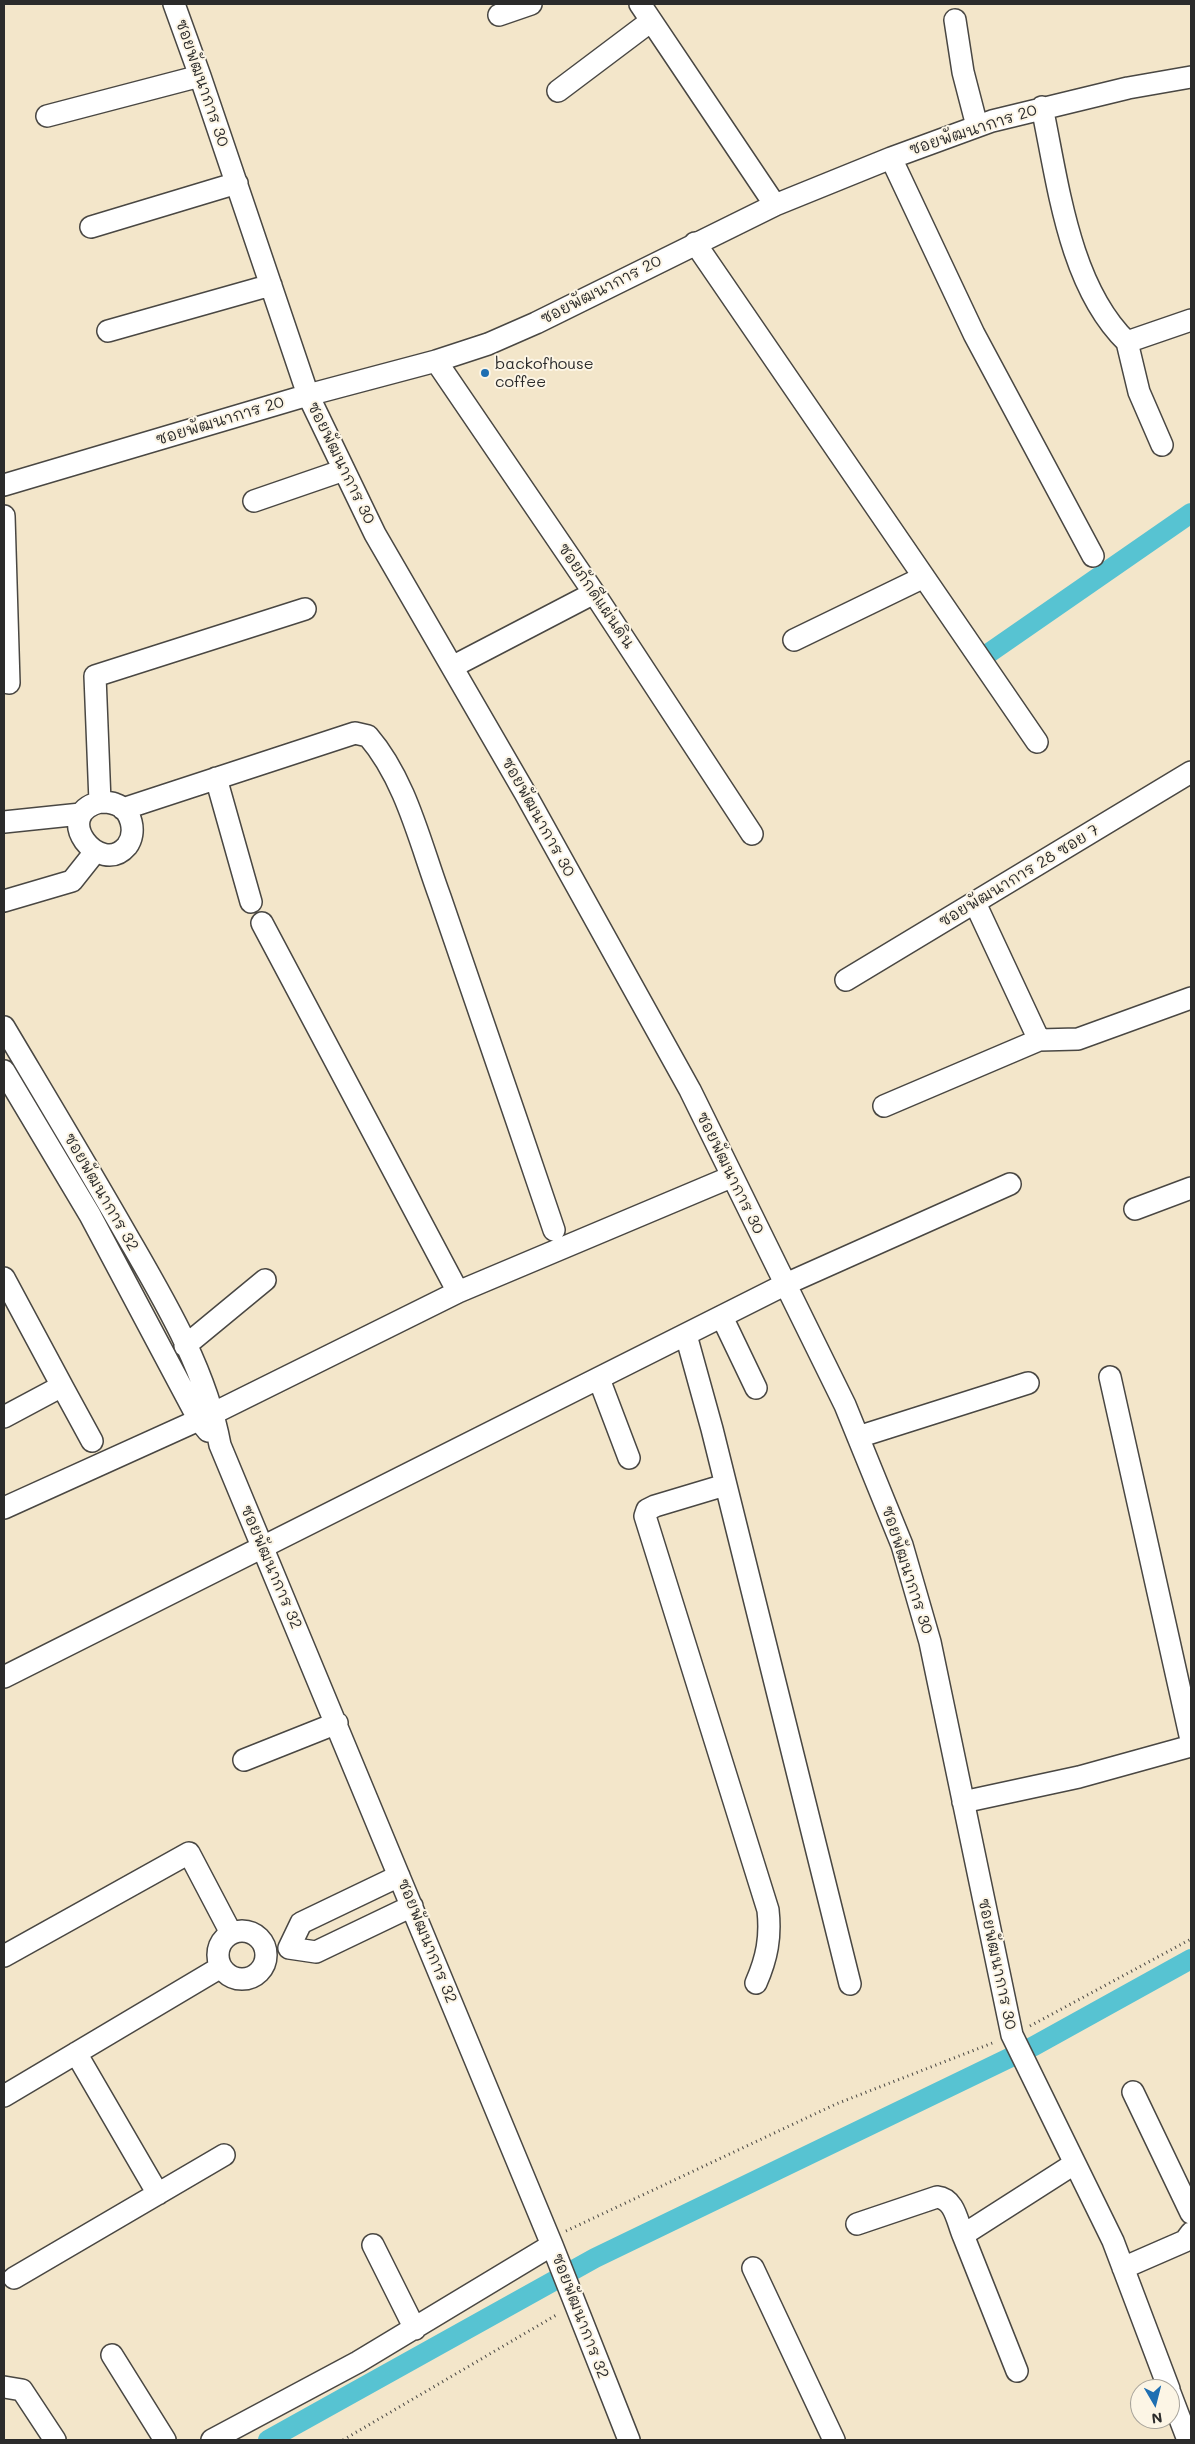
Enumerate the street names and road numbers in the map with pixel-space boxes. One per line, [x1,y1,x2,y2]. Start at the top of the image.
street label: ซอยพัฒนาการ 30 [171,17,233,149]
street label: ซอยพัฒนาการ 20 [907,100,1039,160]
street label: ซอยพัฒนาการ 20 [537,251,665,329]
street label: ซอยพัฒนาการ 20 [154,392,286,450]
street label: ซอยพัฒนาการ 30 [303,399,379,527]
street label: ซอยภักดีแผ่นดิน [554,540,638,652]
street label: ซอยพัฒนาการ 30 [497,754,579,880]
street label: ซอยพัฒนาการ 28 ซอย 7 [935,821,1103,931]
street label: ซอยพัฒนาการ 30 [692,1109,768,1237]
street label: ซอยพัฒนาการ 32 [60,1130,142,1254]
street label: ซอยพัฒนาการ 32 [236,1502,306,1632]
street label: ซอยพัฒนาการ 30 [877,1504,937,1636]
street label: ซอยพัฒนาการ 32 [393,1876,461,2006]
street label: ซอยพัฒนาการ 30 [974,1897,1020,2031]
street label: ซอยพัฒนาการ 32 [547,2251,613,2381]

